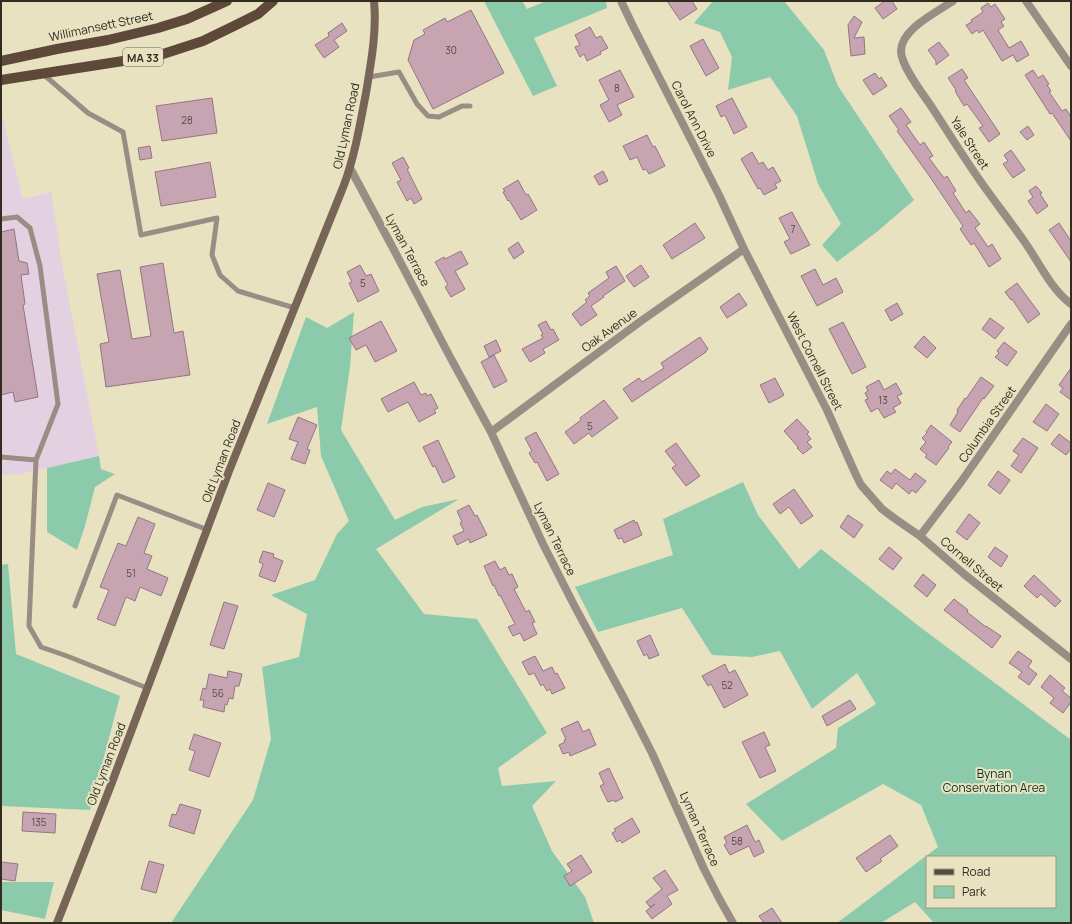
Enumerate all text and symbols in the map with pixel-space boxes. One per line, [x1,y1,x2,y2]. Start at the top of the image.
street label: Willimansett Street [47,7,155,45]
house number: 30 [445,43,457,57]
road number: MA 33 [123,48,163,66]
street label: Carol Ann Drive [667,78,721,160]
street label: Old Lyman Road [329,81,363,171]
house number: 8 [614,81,620,95]
house number: 28 [181,113,193,127]
street label: Yale Street [947,113,994,173]
street label: Lyman Terrace [382,211,434,289]
house number: 7 [790,222,796,236]
house number: 5 [360,276,366,290]
street label: Oak Avenue [578,304,640,356]
street label: West Cornell Street [783,309,847,413]
street label: Columbia Street [954,382,1020,466]
house number: 13 [878,393,888,407]
street label: Old Lyman Road [197,417,245,505]
house number: 5 [587,419,593,433]
street label: Lyman Terrace [530,499,580,579]
street label: Cornell Street [937,533,1007,595]
house number: 51 [126,566,136,580]
house number: 52 [721,678,733,692]
house number: 56 [212,686,224,700]
street label: Old Lyman Road [82,720,130,808]
park label: Bynan Conservation Area [943,765,1045,796]
street label: Lyman Terrace [676,789,724,869]
house number: 135 [31,815,47,829]
house number: 58 [731,834,743,848]
legend [926,856,1056,908]
text: Road [962,863,990,880]
text: Park [962,883,987,900]

